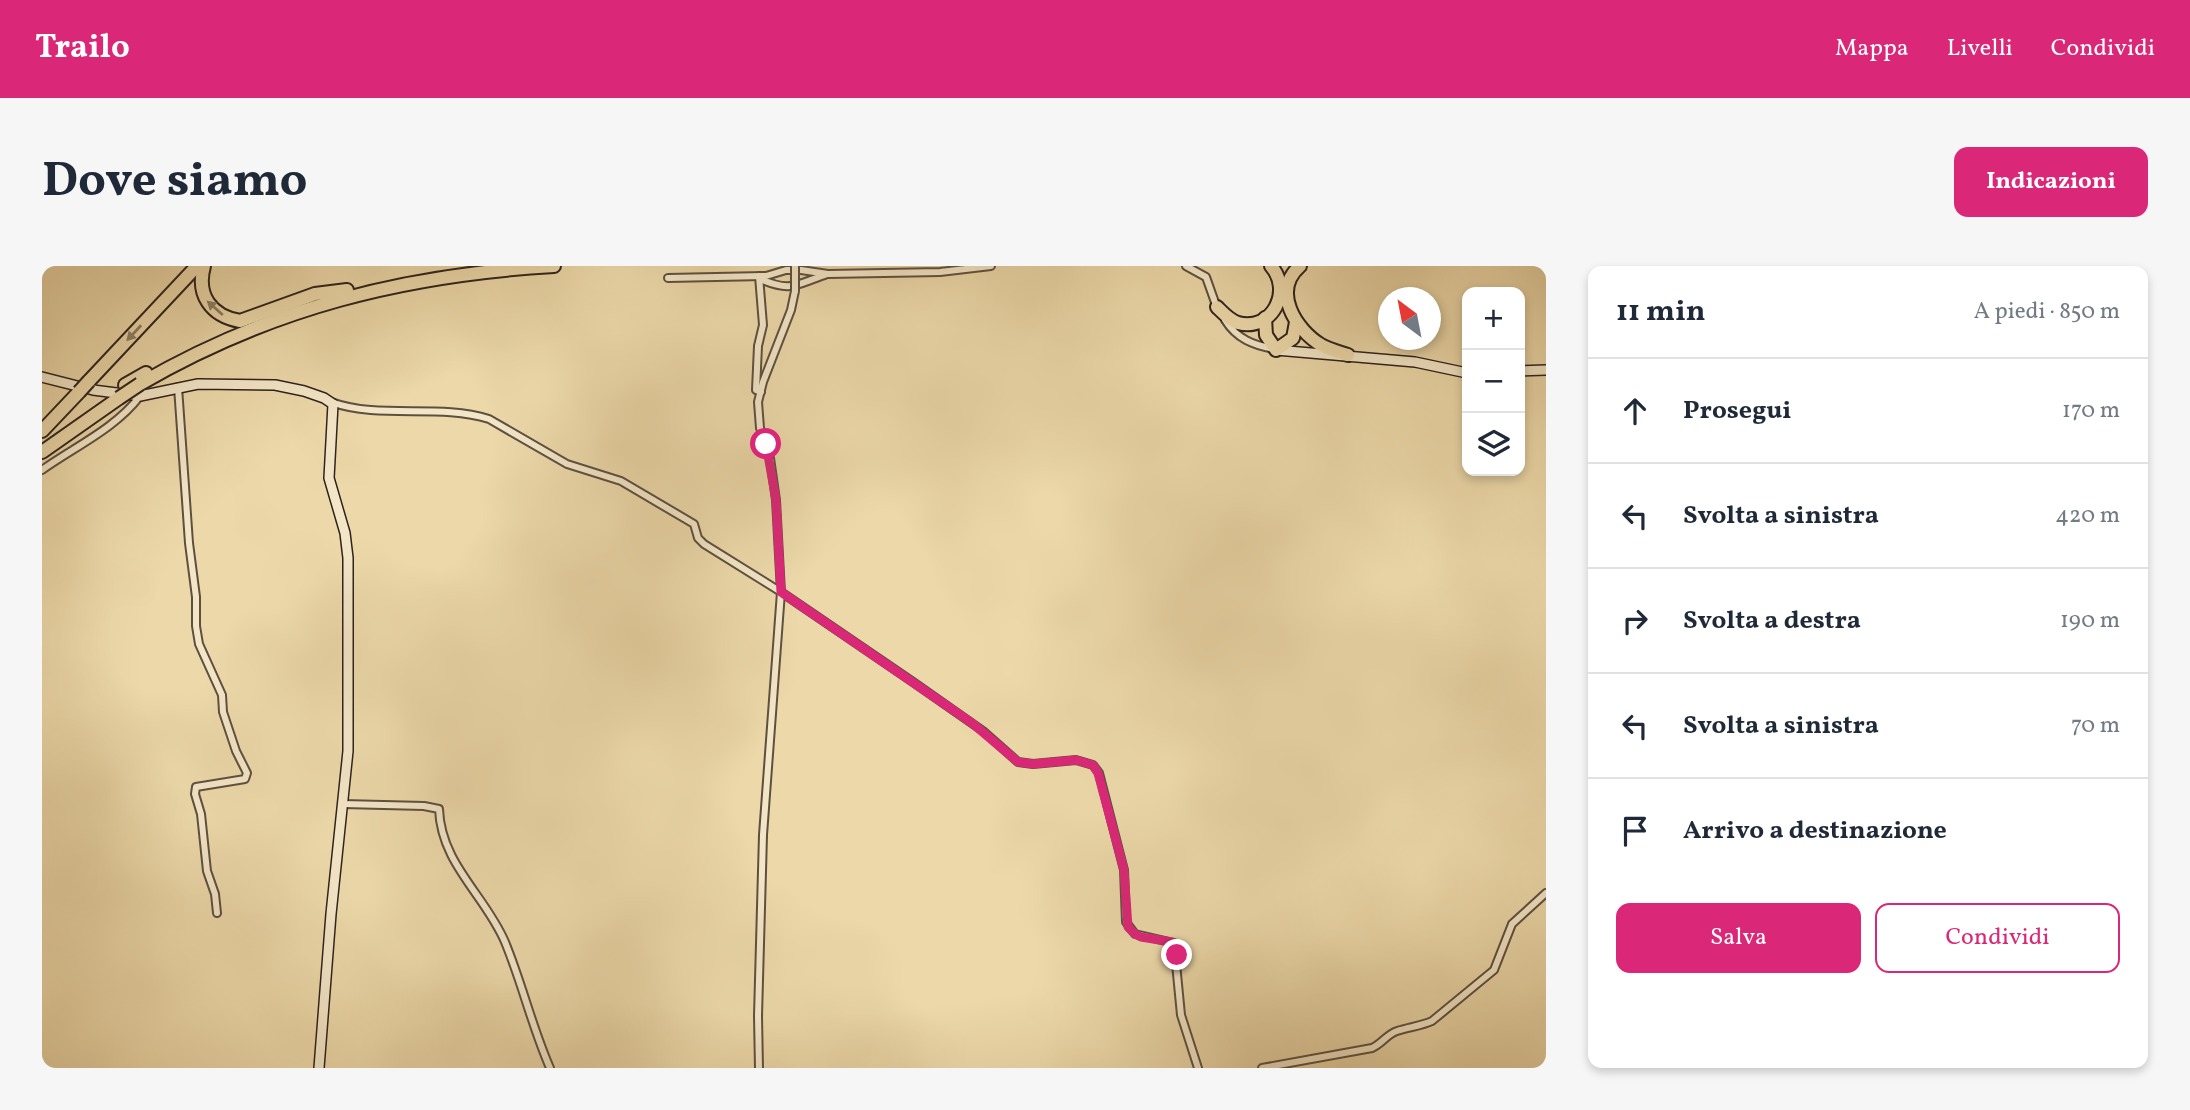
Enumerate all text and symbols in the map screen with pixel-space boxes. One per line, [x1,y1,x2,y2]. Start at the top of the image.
text: Trailo [35,26,130,72]
text: Mappa [1835,32,1909,66]
text: Livelli [1947,32,2013,66]
text: Condividi [2051,32,2155,66]
button: Indicazioni [1954,147,2148,217]
text: Dove siamo [42,148,308,217]
north arrow [1378,287,1441,350]
map controls [1462,287,1525,476]
button: + [1462,287,1525,350]
text: 11 min [1616,291,1706,333]
text: A piedi · 850 m [1974,296,2120,328]
one-way arrow [207,301,224,317]
one-way arrow [126,324,142,341]
button: − [1462,350,1525,413]
icon: ahead [1616,392,1654,430]
text: Prosegui [1683,393,1791,429]
text: 170 m [2062,395,2120,427]
button: layers [1462,413,1525,476]
route start [750,428,781,459]
icon: left [1616,497,1654,535]
text: Svolta a sinistra [1683,498,1879,534]
text: 420 m [2055,500,2120,532]
icon: right [1616,602,1654,640]
text: Svolta a destra [1683,603,1861,639]
text: 190 m [2060,605,2120,637]
icon: left [1616,707,1654,745]
text: Svolta a sinistra [1683,708,1879,744]
text: 70 m [2071,710,2120,742]
icon: arrive [1616,812,1654,850]
text: Arrivo a destinazione [1683,813,1947,849]
button: Salva [1616,903,1861,973]
button: Condividi [1875,903,2120,973]
route end [1161,939,1192,970]

